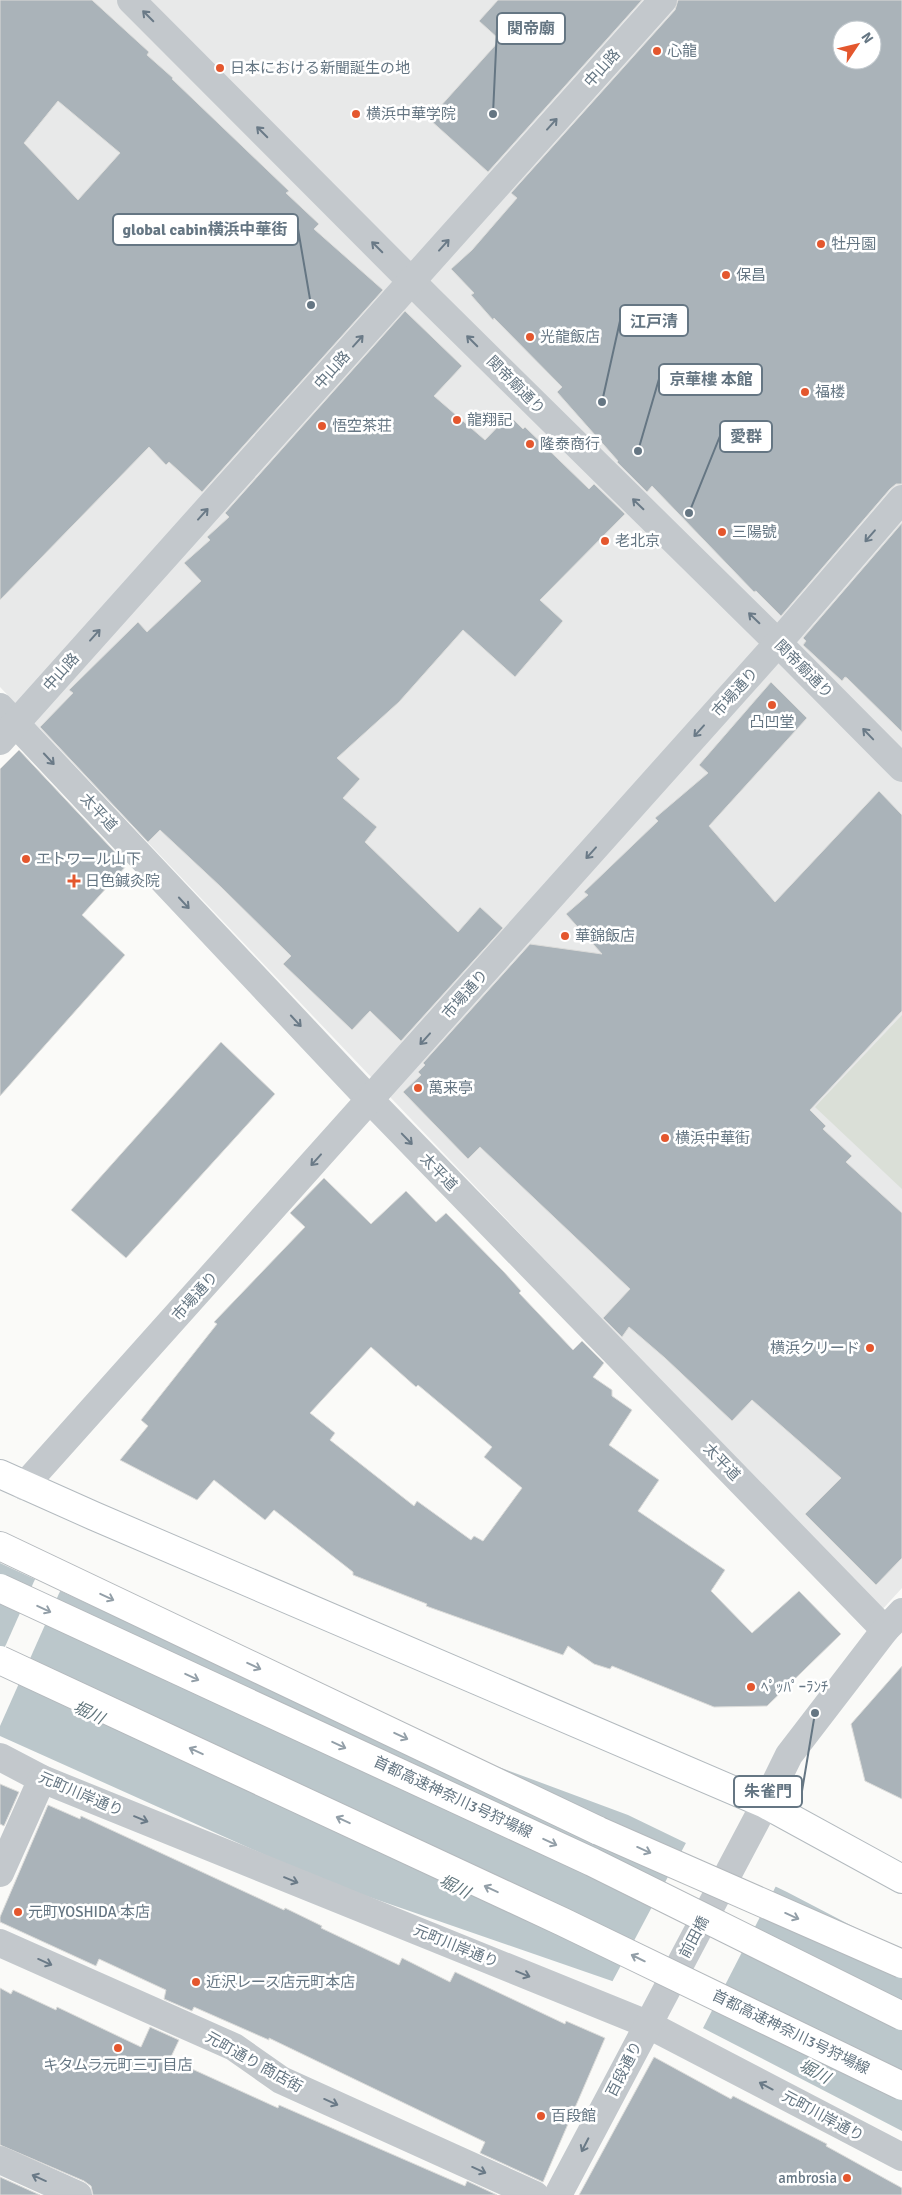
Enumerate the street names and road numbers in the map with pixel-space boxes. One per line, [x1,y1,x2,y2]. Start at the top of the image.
street label: 中山路 [580,45,624,91]
street label: 中山路 [310,347,354,393]
street label: 関帝廟通り [483,352,549,418]
street label: 関帝廟通り [771,636,837,702]
street label: 中山路 [39,649,83,695]
street label: 市場通り [708,664,762,720]
street label: 太平道 [77,789,121,835]
street label: 市場通り [438,966,492,1022]
street label: 太平道 [417,1150,461,1194]
street label: 市場通り [168,1268,222,1324]
street label: 太平道 [700,1440,744,1484]
street label: 首都高速神奈川3号狩場線 [371,1752,535,1842]
street label: 元町川岸通り [36,1768,126,1820]
street label: 前田橋 [675,1913,713,1961]
street label: 元町川岸通り [411,1921,501,1971]
street label: 首都高速神奈川3号狩場線 [709,1986,873,2078]
street label: 元町通り 商店街 [202,2028,306,2096]
street label: 百段通り [602,2038,646,2100]
street label: 元町川岸通り [779,2087,867,2145]

